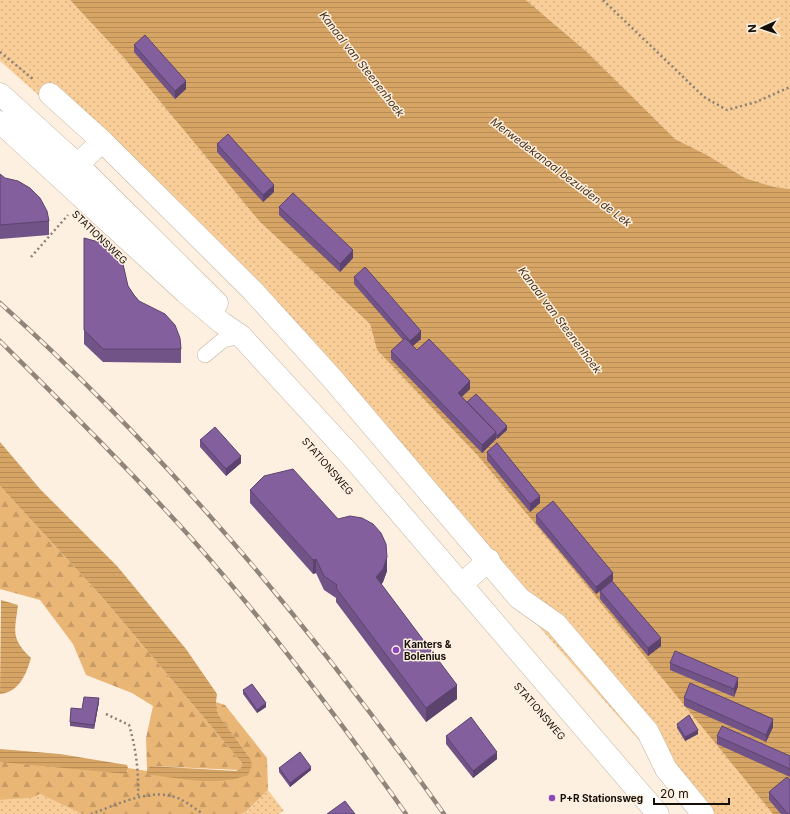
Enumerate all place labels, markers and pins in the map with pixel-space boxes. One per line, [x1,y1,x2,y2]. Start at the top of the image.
place label: Kanters & Bolenius [404,638,452,662]
marker: Kanters & Bolenius [391,645,401,655]
place label: P+R Stationsweg [560,792,643,805]
marker: P+R Stationsweg [547,793,557,803]

